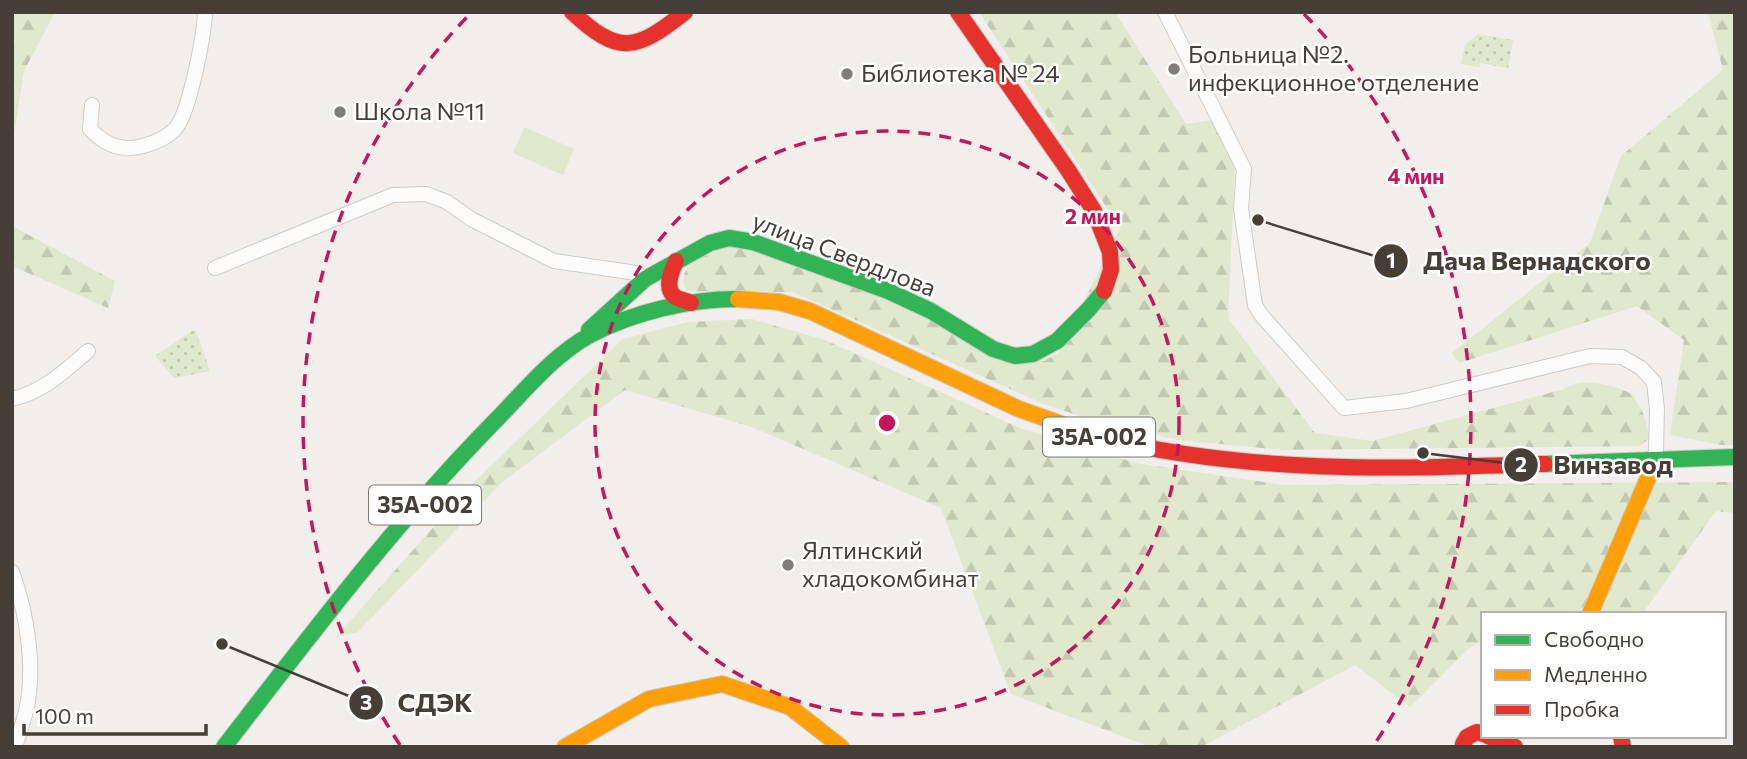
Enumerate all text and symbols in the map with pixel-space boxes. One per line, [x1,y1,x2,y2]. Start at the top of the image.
place label: Больница №2. инфекционное отделение [1188,39,1479,96]
place label: Библиотека № 24 [861,58,1060,87]
marker: Больница №2. инфекционное отделение [1166,61,1182,77]
marker: Библиотека № 24 [839,66,855,82]
place label: Школа №11 [354,96,485,125]
marker: Школа №11 [332,104,348,120]
text: 4 мин [1388,163,1444,188]
text: 2 мин [1065,203,1121,228]
street label: улица Свердлова [749,205,940,302]
callout: Дача Вернадского [1374,237,1664,284]
text: Дача Вернадского [1423,244,1651,275]
text: 1 [1386,247,1396,272]
centre of rings [875,411,899,435]
road number: 35А-002 [1043,418,1155,457]
callout: Винзавод [1504,441,1686,488]
text: Винзавод [1553,448,1673,479]
text: 2 [1515,451,1527,476]
road number: 35А-002 [369,485,481,524]
place label: Ялтинский хладокомбинат [802,535,979,592]
marker: Ялтинский хладокомбинат [780,557,796,573]
legend [1481,612,1726,738]
text: Свободно [1544,626,1644,651]
text: Медленно [1544,661,1648,686]
callout: СДЭК [349,680,486,727]
text: СДЭК [398,686,472,717]
text: 3 [360,689,372,714]
scale bar [24,692,206,736]
text: Пробка [1544,696,1619,721]
text: 100 m [35,703,94,728]

